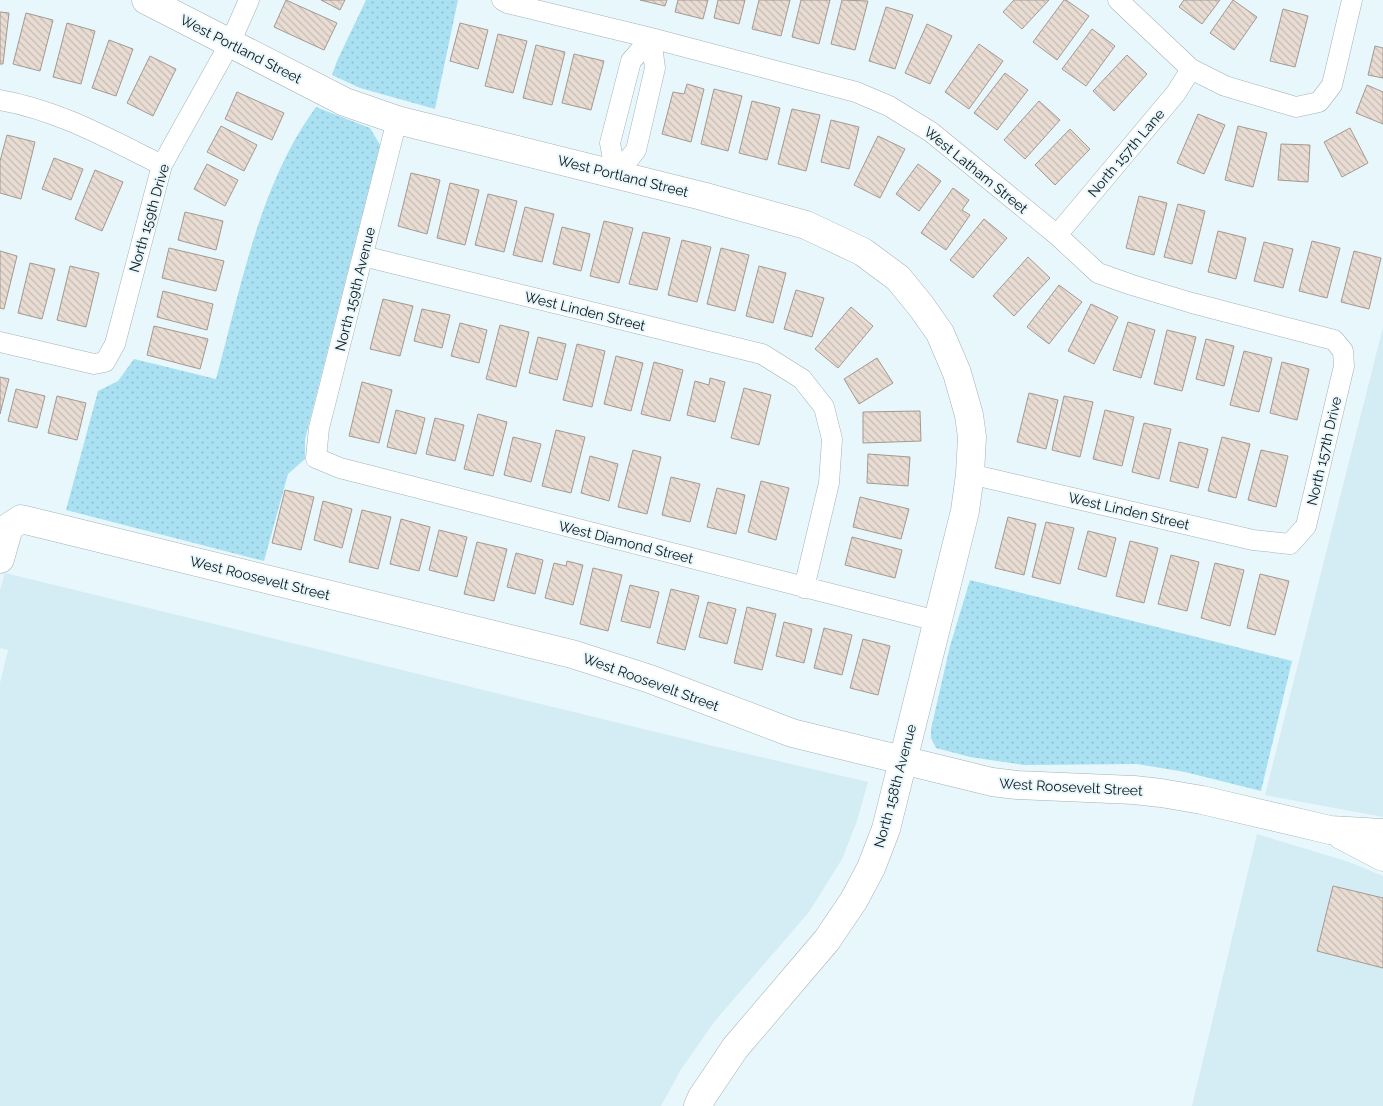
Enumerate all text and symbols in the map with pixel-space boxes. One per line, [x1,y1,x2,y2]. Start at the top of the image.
street label: West Portland Street [178,11,305,87]
street label: North 157th Lane [1085,106,1167,200]
street label: West Latham Street [921,123,1031,217]
street label: West Portland Street [556,152,690,200]
street label: North 159th Drive [126,162,172,274]
street label: North 159th Avenue [332,225,378,353]
street label: West Linden Street [523,288,647,334]
street label: North 157th Drive [1304,395,1344,507]
street label: West Linden Street [1067,489,1191,533]
street label: West Diamond Street [557,518,695,567]
street label: West Roosevelt Street [188,553,332,603]
street label: West Roosevelt Street [581,650,721,714]
street label: North 158th Avenue [871,722,919,850]
street label: West Roosevelt Street [999,775,1143,799]

